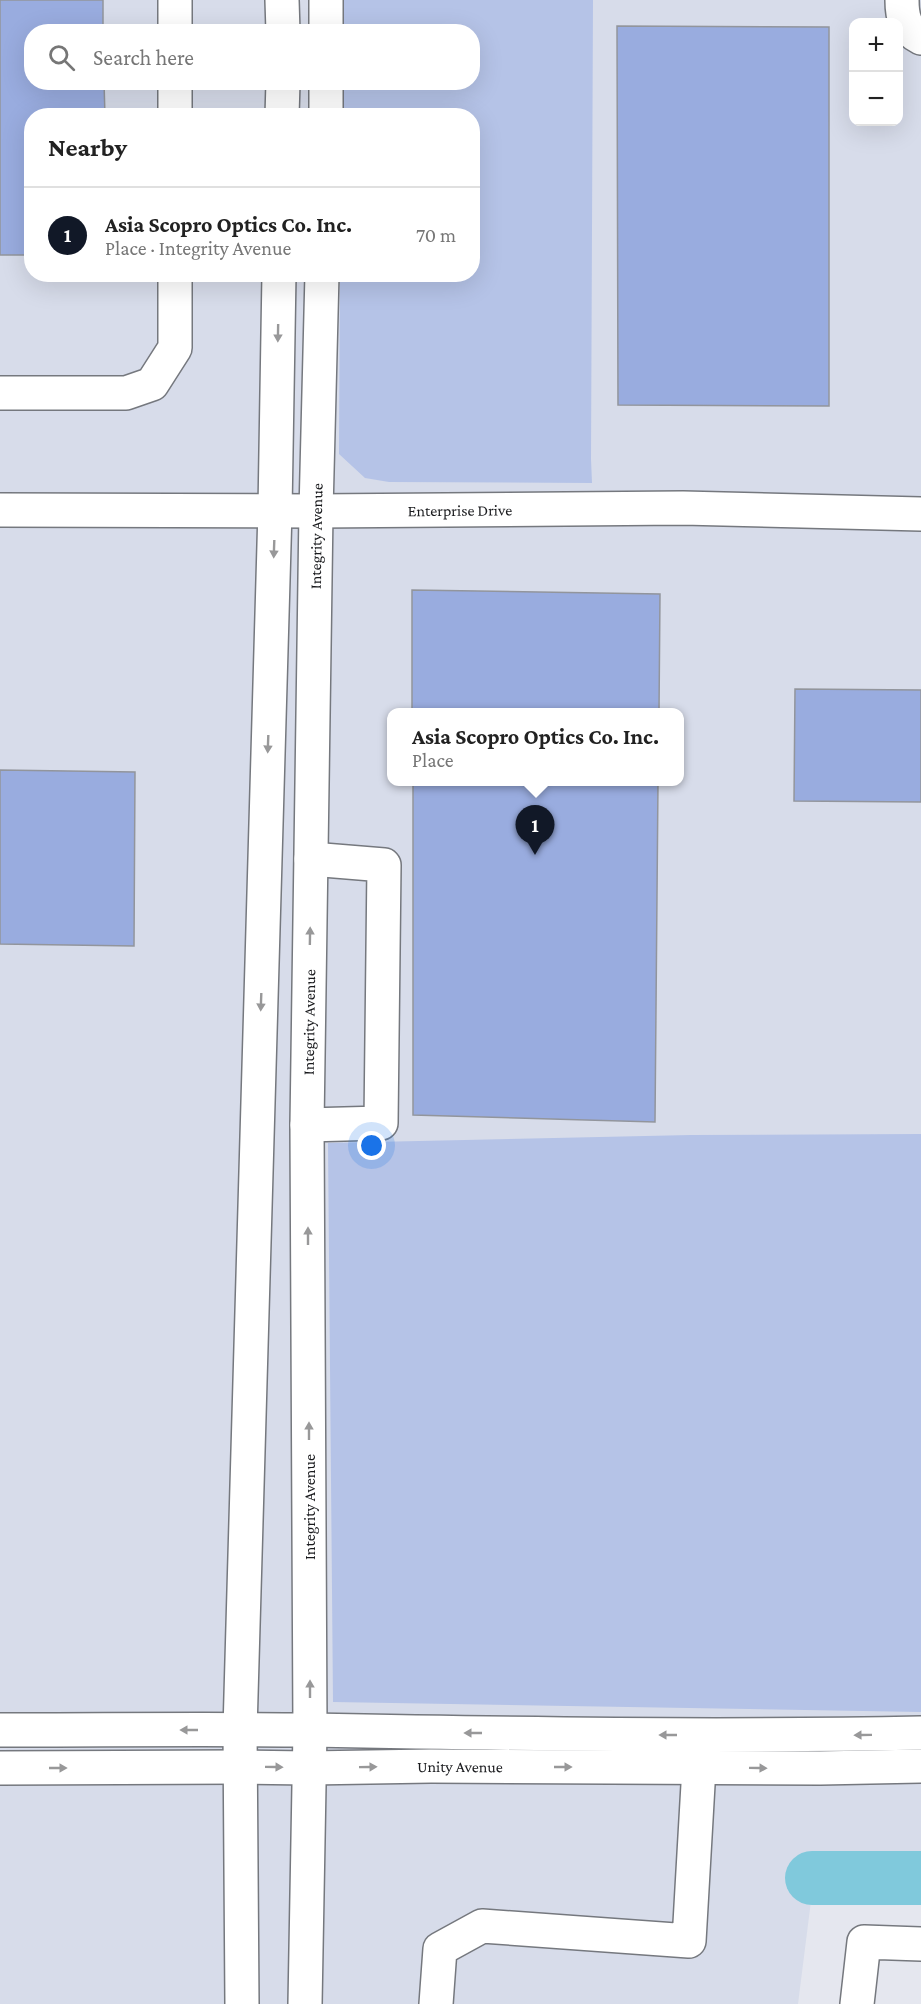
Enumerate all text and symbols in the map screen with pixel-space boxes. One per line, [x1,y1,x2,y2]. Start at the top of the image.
map controls [849,18,903,126]
button: + [849,18,903,72]
search box [24,24,480,90]
icon: search [45,41,78,74]
text: Search here [93,45,194,70]
button: − [849,72,903,126]
text: Nearby [48,133,127,162]
text: Asia Scopro Optics Co. Inc. [105,212,352,237]
text: 1 [64,224,71,246]
text: 70 m [416,224,456,246]
text: Place · Integrity Avenue [105,237,291,259]
one-way arrow [273,323,283,342]
street label: Integrity Avenue [306,483,325,589]
street label: Enterprise Drive [408,501,512,519]
one-way arrow [269,539,278,558]
popup [387,708,684,786]
text: Asia Scopro Optics Co. Inc. [412,724,659,749]
one-way arrow [263,734,273,753]
text: Place [412,749,453,771]
pin: 1 [516,806,554,855]
one-way arrow [305,926,315,945]
street label: Integrity Avenue [299,969,318,1075]
one-way arrow [256,992,265,1011]
your location [357,1131,386,1160]
one-way arrow [303,1226,313,1245]
one-way arrow [304,1421,314,1440]
street label: Integrity Avenue [301,1454,319,1560]
one-way arrow [305,1679,315,1698]
one-way arrow [179,1725,198,1735]
one-way arrow [463,1729,482,1738]
one-way arrow [658,1730,677,1739]
one-way arrow [853,1730,872,1739]
street label: Unity Avenue [417,1757,503,1776]
one-way arrow [358,1762,377,1772]
one-way arrow [553,1762,572,1772]
one-way arrow [49,1763,68,1773]
one-way arrow [265,1763,284,1772]
one-way arrow [748,1763,767,1772]

